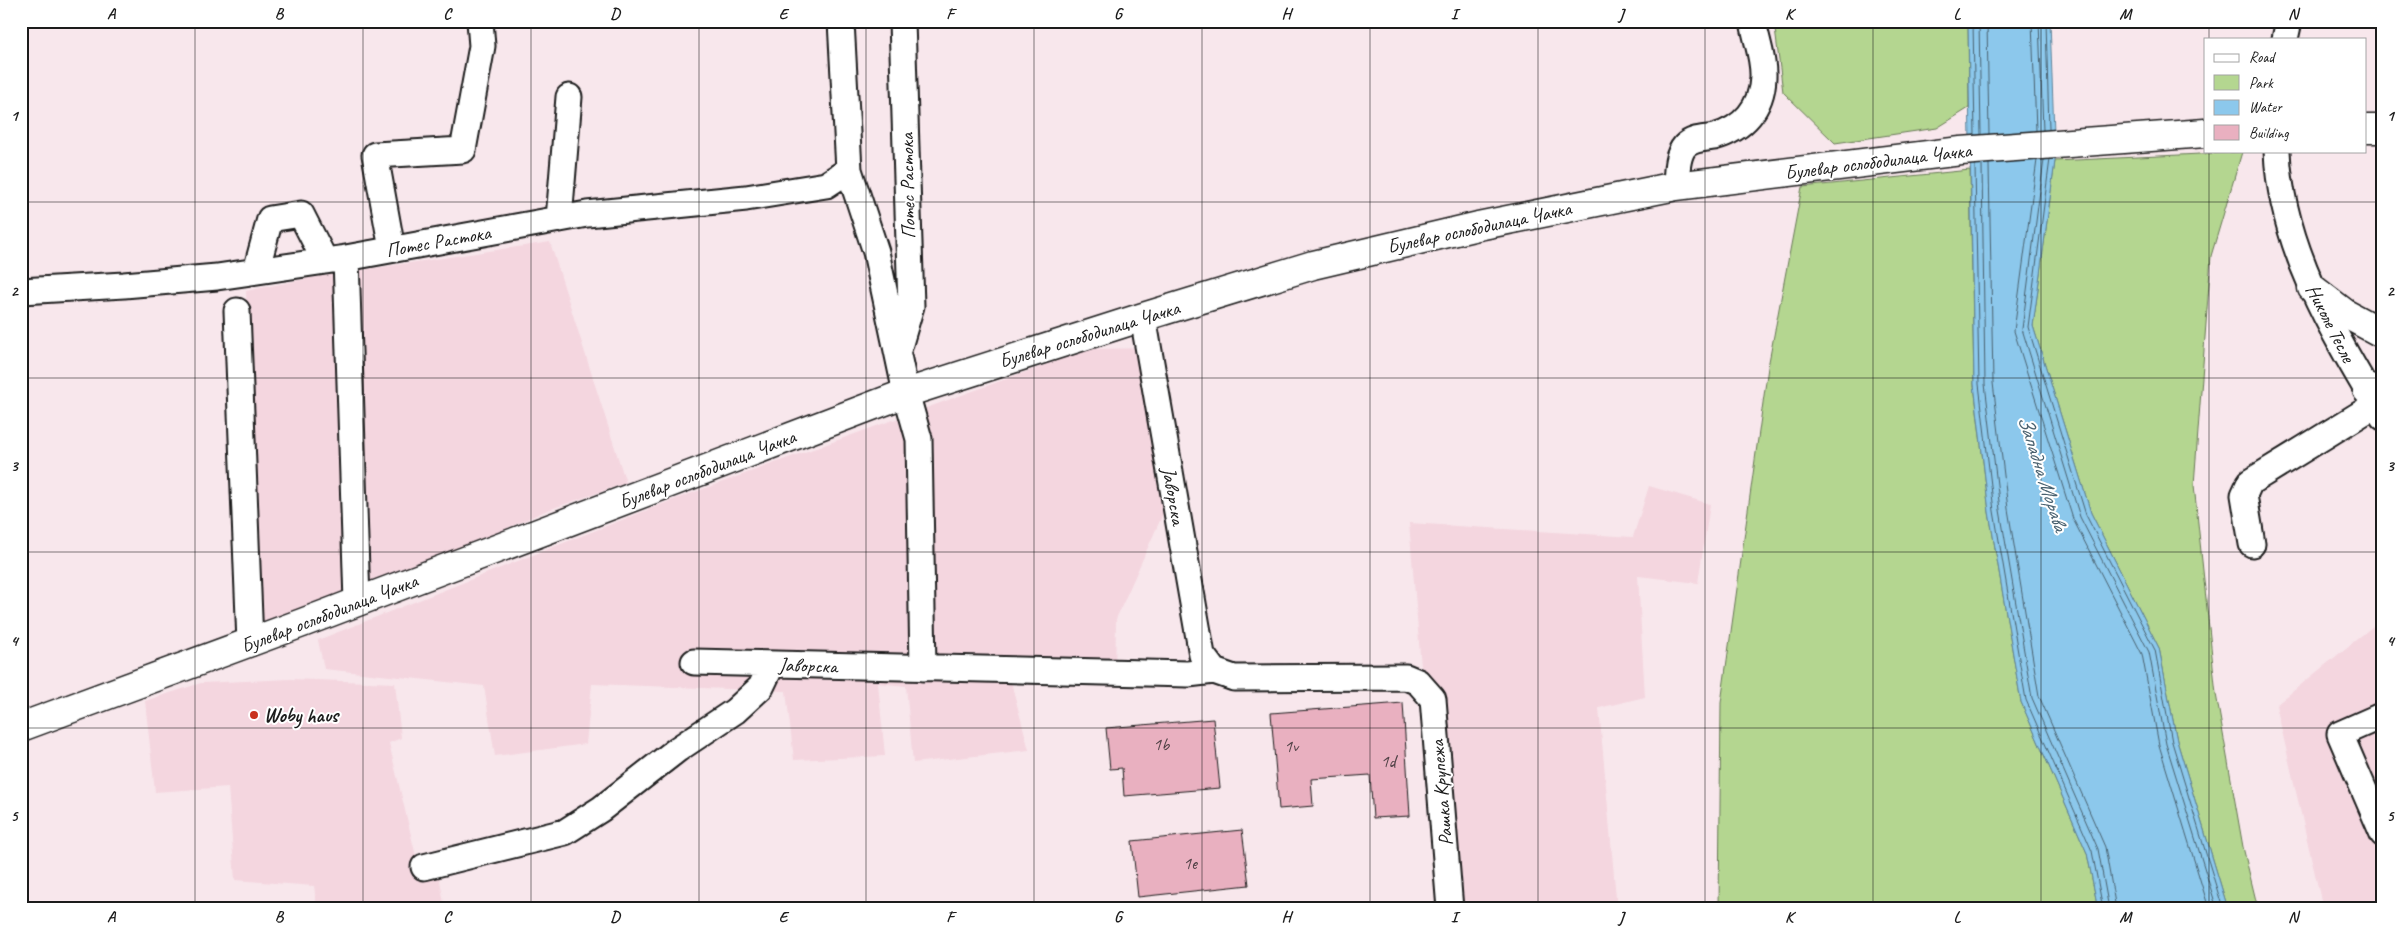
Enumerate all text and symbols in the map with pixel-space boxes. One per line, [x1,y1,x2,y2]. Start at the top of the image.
text: A [107,4,117,24]
text: B [275,4,285,24]
text: C [443,4,453,24]
text: D [610,4,621,24]
text: E [779,4,790,24]
text: F [946,4,957,24]
text: G [1114,4,1124,24]
text: H [1281,4,1293,24]
text: I [1451,4,1461,24]
text: J [1617,4,1626,24]
text: K [1785,4,1797,24]
text: L [1954,4,1962,24]
text: M [2119,4,2133,24]
text: N [2288,4,2301,24]
legend [2204,38,2366,152]
text: Road [2249,48,2276,67]
text: Park [2249,74,2274,93]
text: Water [2249,98,2283,117]
text: 1 [10,106,19,126]
text: 1 [2386,106,2395,126]
text: Building [2249,124,2289,143]
street label: Потес Растока [894,131,921,239]
street label: Булевар ослободилаца Чачка [1784,137,1975,185]
street label: Булевар ослободилаца Чачка [1385,195,1575,259]
street label: Потес Растока [384,220,494,263]
street label: Николе Тесле [2300,280,2362,368]
text: 2 [10,281,19,301]
text: 2 [2386,281,2395,301]
street label: Булевар ослободилаца Чачка [996,295,1184,374]
water label: Западна Морава [2012,412,2075,536]
street label: Булевар ослободилаца Чачка [615,424,801,515]
text: 3 [10,456,19,476]
text: 3 [2386,456,2395,476]
street label: Јаворска [1156,464,1191,529]
street label: Булевар ослободилаца Чачка [237,568,423,659]
text: 4 [10,631,19,651]
text: 4 [2386,631,2395,651]
street label: Јаворска [777,652,839,679]
place label: Woby haus [264,703,340,729]
marker: Woby haus [248,709,260,721]
house number: 1b [1153,733,1170,755]
house number: 1v [1284,735,1300,757]
street label: Рашка Крупежа [1424,737,1459,847]
house number: 1d [1380,750,1399,772]
text: 5 [11,806,20,826]
text: 5 [2387,806,2396,826]
house number: 1e [1183,852,1198,874]
text: A [107,907,117,927]
text: B [275,907,285,927]
text: C [443,907,453,927]
text: D [610,907,621,927]
text: E [779,907,790,927]
text: F [946,907,957,927]
text: G [1114,907,1124,927]
text: H [1281,907,1293,927]
text: I [1451,907,1461,927]
text: J [1617,907,1626,927]
text: K [1785,907,1797,927]
text: L [1954,907,1962,927]
text: M [2119,907,2133,927]
text: N [2288,907,2301,927]

